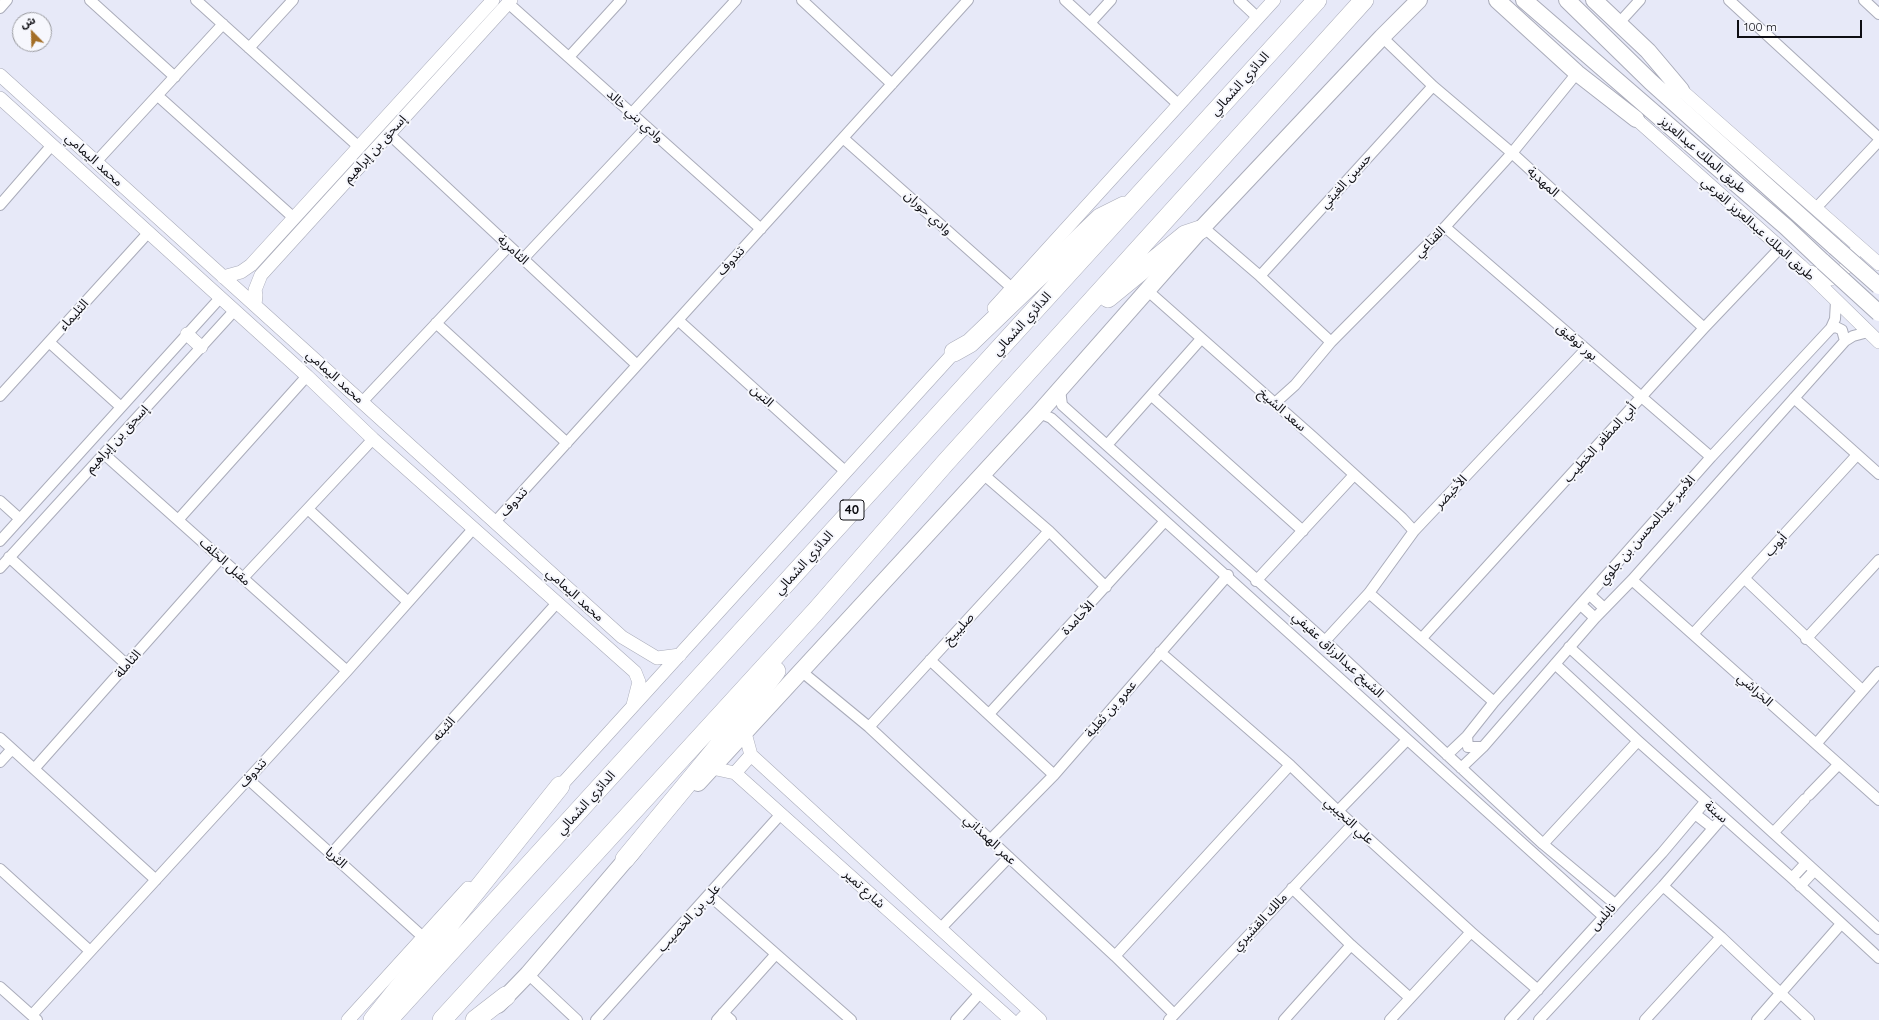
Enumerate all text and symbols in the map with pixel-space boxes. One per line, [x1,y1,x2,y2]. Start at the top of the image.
north arrow [12,12,52,52]
text: ش [18,12,37,31]
scale bar [1739,12,1864,38]
text: 100 m [1744,19,1777,34]
street label: الدائري الشمالي [1207,49,1273,119]
street label: وادي بني خالد [603,86,667,146]
street label: إسحق بن إبراهيم [340,112,410,186]
street label: طريق الملك عبدالعزيز [1656,113,1750,197]
street label: محمد اليمامي [62,130,126,190]
street label: حسين الغيثي [1317,150,1375,212]
street label: المهدية [1524,164,1562,200]
street label: طريق الملك عبدالعزيز الفرعي [1698,174,1818,284]
street label: وادي حوران [901,188,955,238]
street label: القناعي [1411,223,1449,261]
street label: الثامرية [494,232,532,268]
street label: تندوف [714,243,748,279]
street label: الدائري الشمالي [989,289,1055,359]
street label: الثليماء [56,296,92,334]
street label: بور توفيق [1553,320,1601,364]
street label: محمد اليمامي [303,347,367,407]
street label: التين [747,382,777,410]
street label: سعد الشيخ [1255,385,1309,435]
street label: أبي المظفر الخطيب [1560,400,1640,486]
street label: إسحق بن إبراهيم [82,402,152,476]
street label: الأخيضر [1431,472,1471,512]
street label: الأمير عبدالمحسن بن جلوي [1595,472,1699,588]
street label: تندوف [497,484,531,520]
road number: 40 [840,500,864,520]
street label: الدائري الشمالي [771,528,837,598]
street label: أيوب [1762,530,1790,560]
street label: مقبل الخلف [196,535,254,589]
street label: محمد اليمامي [543,565,607,625]
street label: الأحامدة [1058,598,1098,638]
street label: الشيخ عبدالرزاق عفيفي [1289,609,1387,701]
street label: صليبيخ [940,610,978,648]
street label: الثاملة [112,647,144,681]
street label: الخراشي [1734,670,1776,710]
street label: عمرو بن ثعلبة [1082,677,1140,741]
street label: الثبته [429,714,459,744]
street label: تندوف [236,755,270,791]
street label: الدائري الشمالي [553,768,619,838]
street label: علي التجيبي [1321,794,1377,848]
street label: سبتة [1701,798,1731,826]
street label: عمر الهمذاني [960,812,1020,868]
street label: الثريا [322,844,350,872]
street label: شارع تمير [840,866,888,912]
street label: علي بن الخصيب [654,881,724,955]
street label: مالك القشيري [1229,890,1291,954]
street label: نابلس [1587,900,1619,934]

